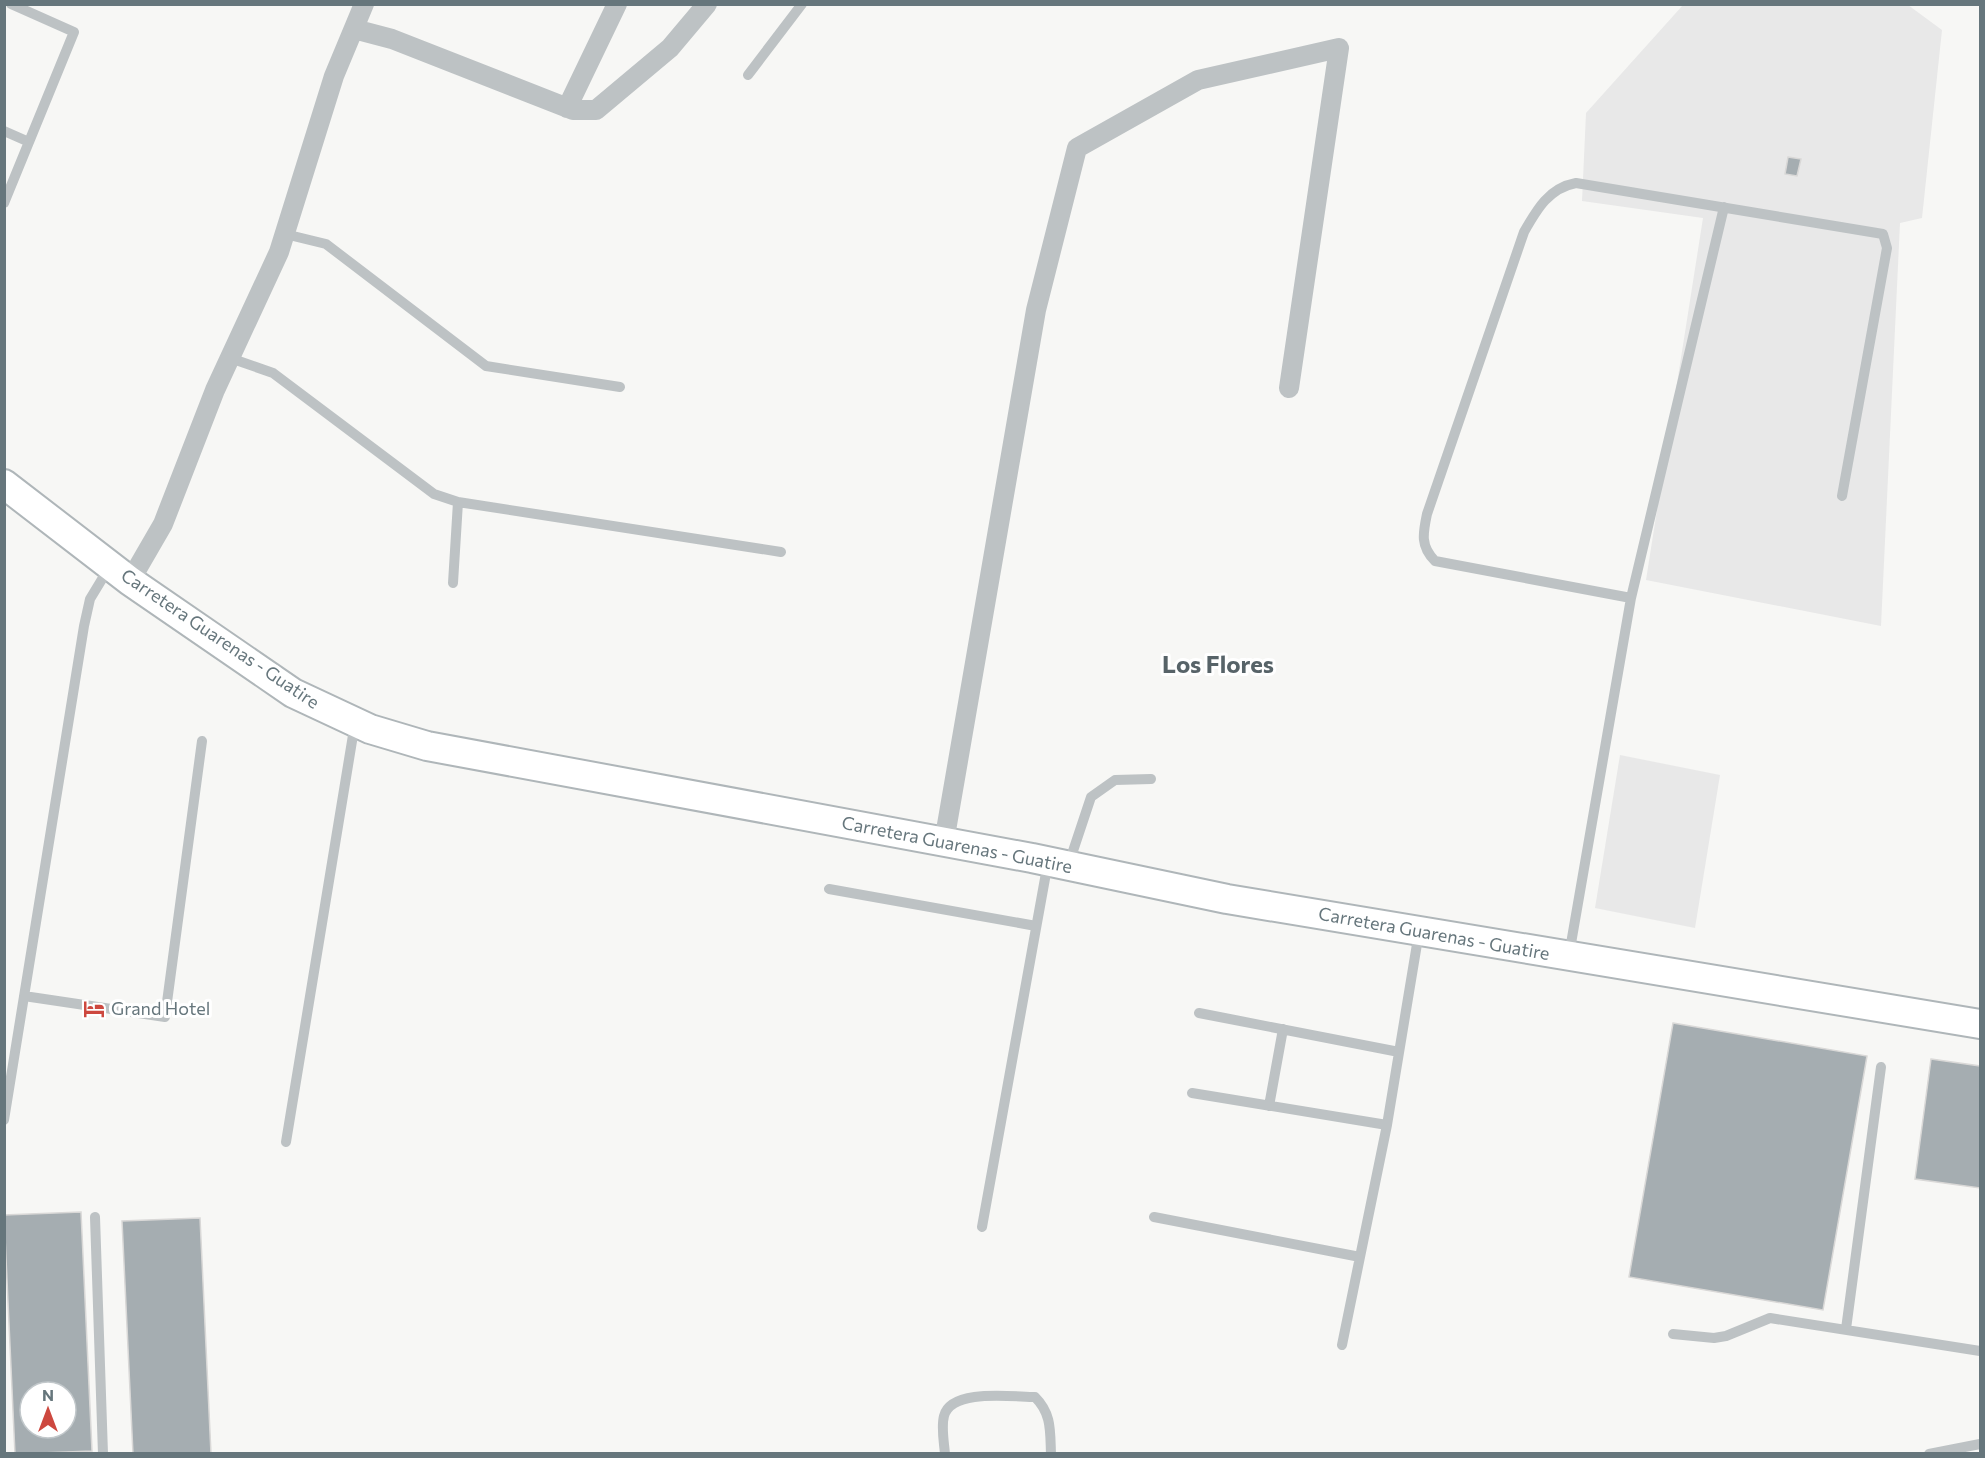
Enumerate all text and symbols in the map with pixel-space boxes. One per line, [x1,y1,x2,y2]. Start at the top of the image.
street label: Carretera Guarenas - Guatire [117,564,324,713]
district label: Los Flores [1162,649,1274,678]
street label: Carretera Guarenas - Guatire [840,811,1074,877]
street label: Carretera Guarenas - Guatire [1317,902,1551,964]
hotel icon: Grand Hotel [82,997,106,1021]
place label: Grand Hotel [111,997,210,1019]
north arrow [18,1380,78,1440]
text: N [42,1385,54,1404]

